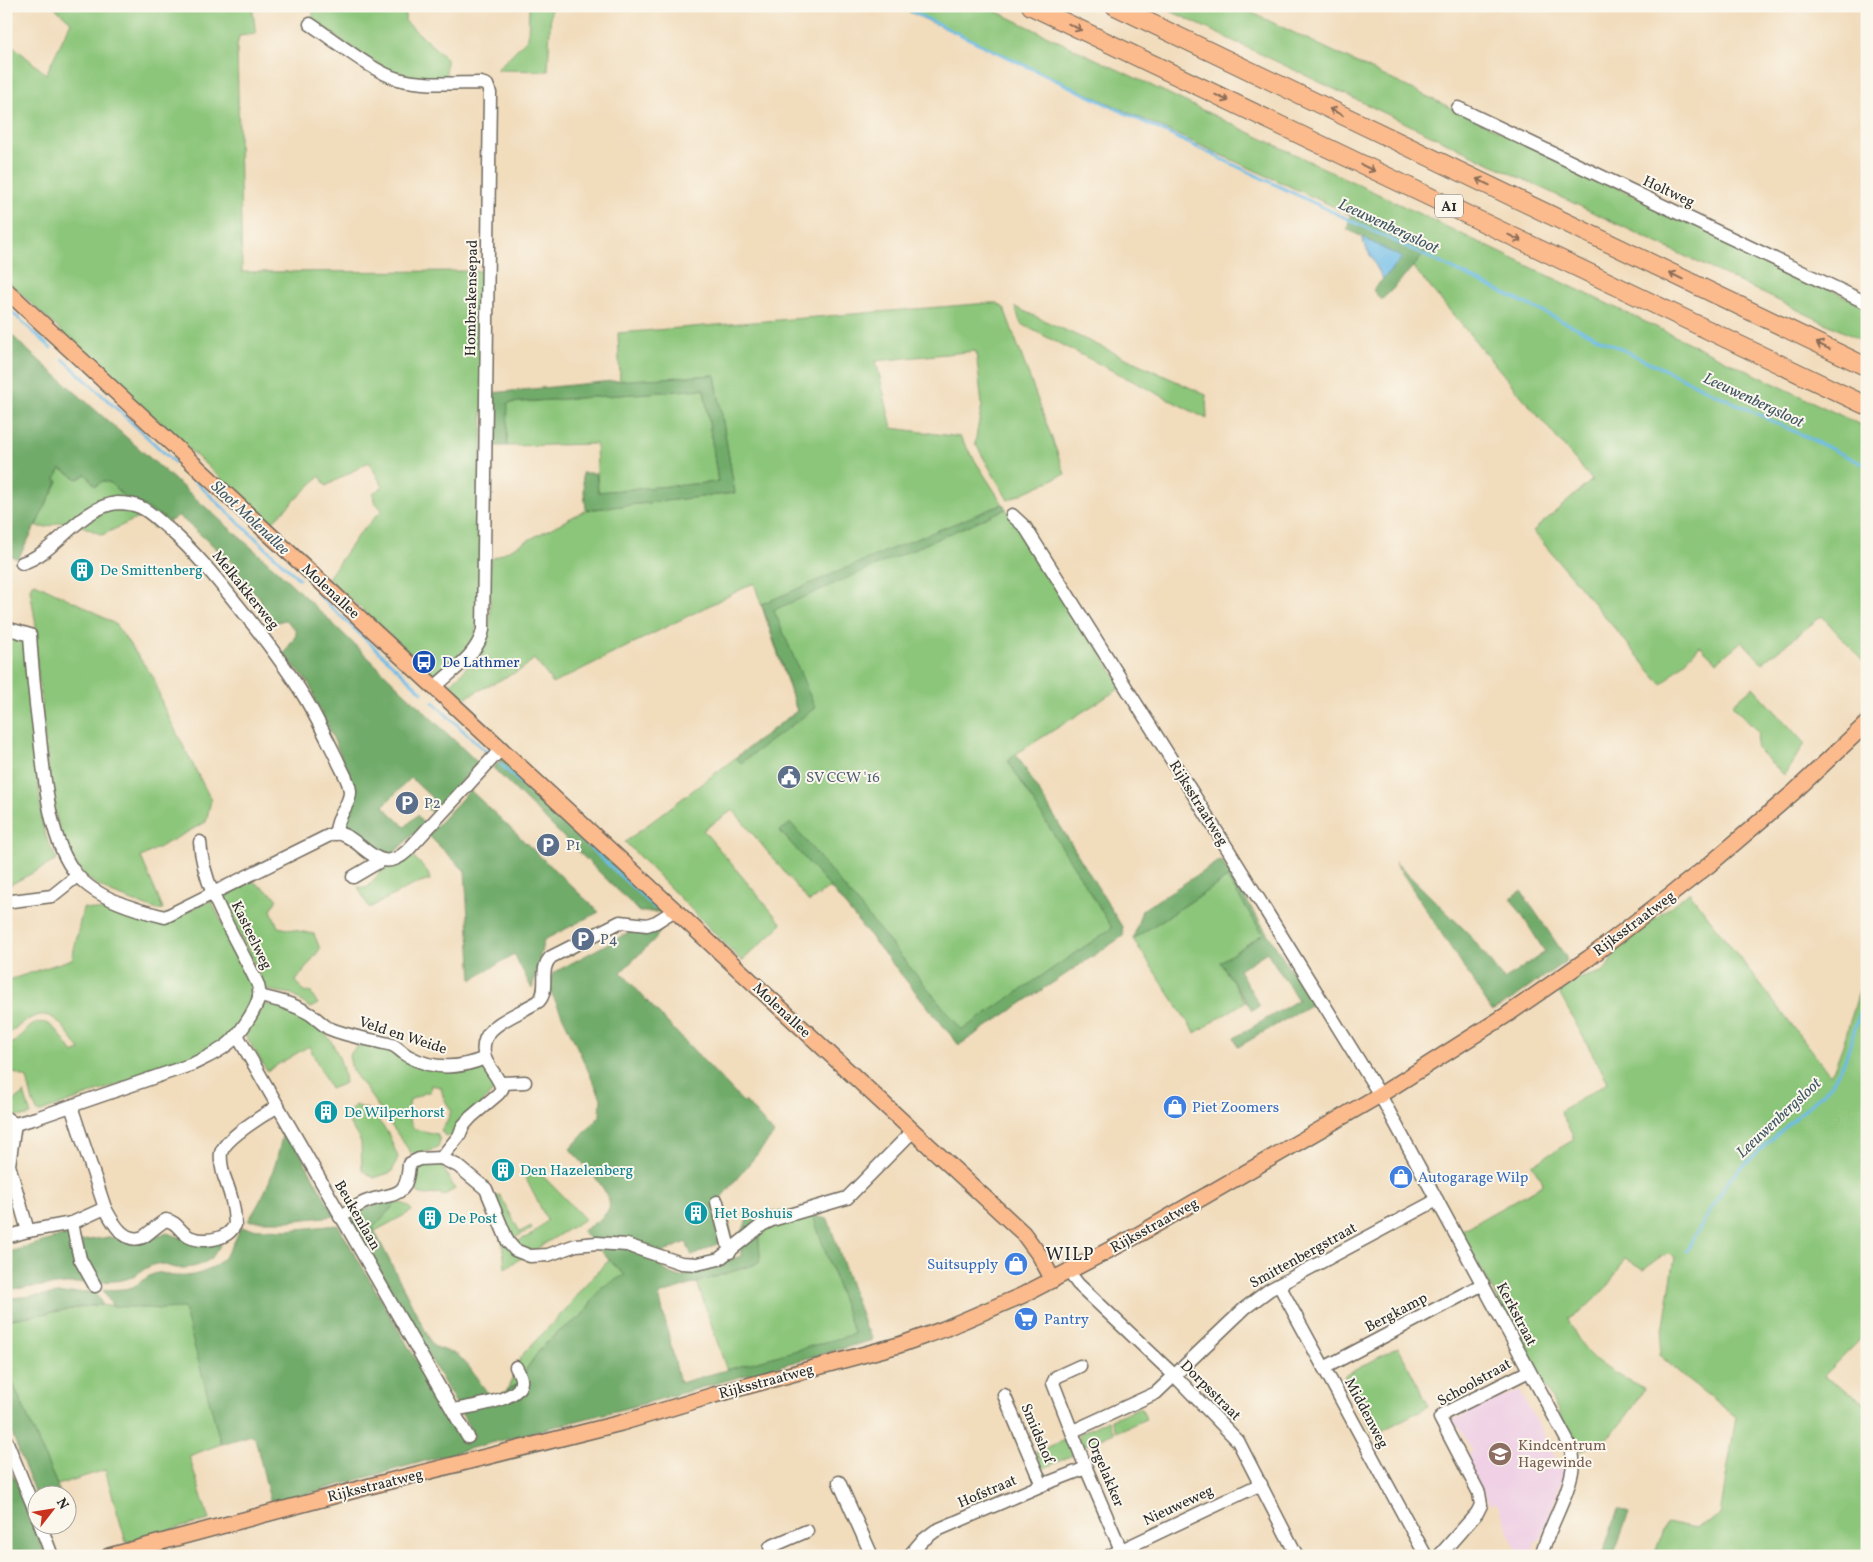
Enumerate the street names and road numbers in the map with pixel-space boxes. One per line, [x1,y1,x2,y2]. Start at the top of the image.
street label: Holtweg [1639,171,1698,214]
road number: A1 [1435,195,1463,218]
street label: Hombrakensepad [461,240,484,356]
street label: Melkakkerweg [206,547,284,635]
street label: Molenallee [296,560,364,625]
street label: Rijksstraatweg [1163,757,1233,851]
street label: Rijksstraatweg [1590,886,1680,962]
street label: Kasteelweg [225,898,276,974]
street label: Molenallee [747,979,815,1044]
street label: Veld en Weide [356,1012,449,1061]
street label: Beukenlaan [328,1177,385,1255]
street label: Rijksstraatweg [1107,1193,1203,1259]
street label: Smittenbergstraat [1246,1218,1361,1294]
street label: Kerkstraat [1490,1279,1541,1350]
street label: Bergkamp [1362,1288,1432,1339]
street label: Schoolstraat [1434,1354,1516,1412]
street label: Dorpsstraat [1175,1356,1245,1426]
street label: Rijksstraatweg [717,1360,817,1405]
street label: Middenweg [1338,1375,1393,1453]
street label: Smidshof [1015,1400,1059,1468]
street label: Orgelakker [1081,1435,1129,1511]
street label: Rijksstraatweg [325,1464,426,1508]
street label: Hofstraat [955,1471,1020,1514]
street label: Nieuweweg [1140,1481,1218,1532]

